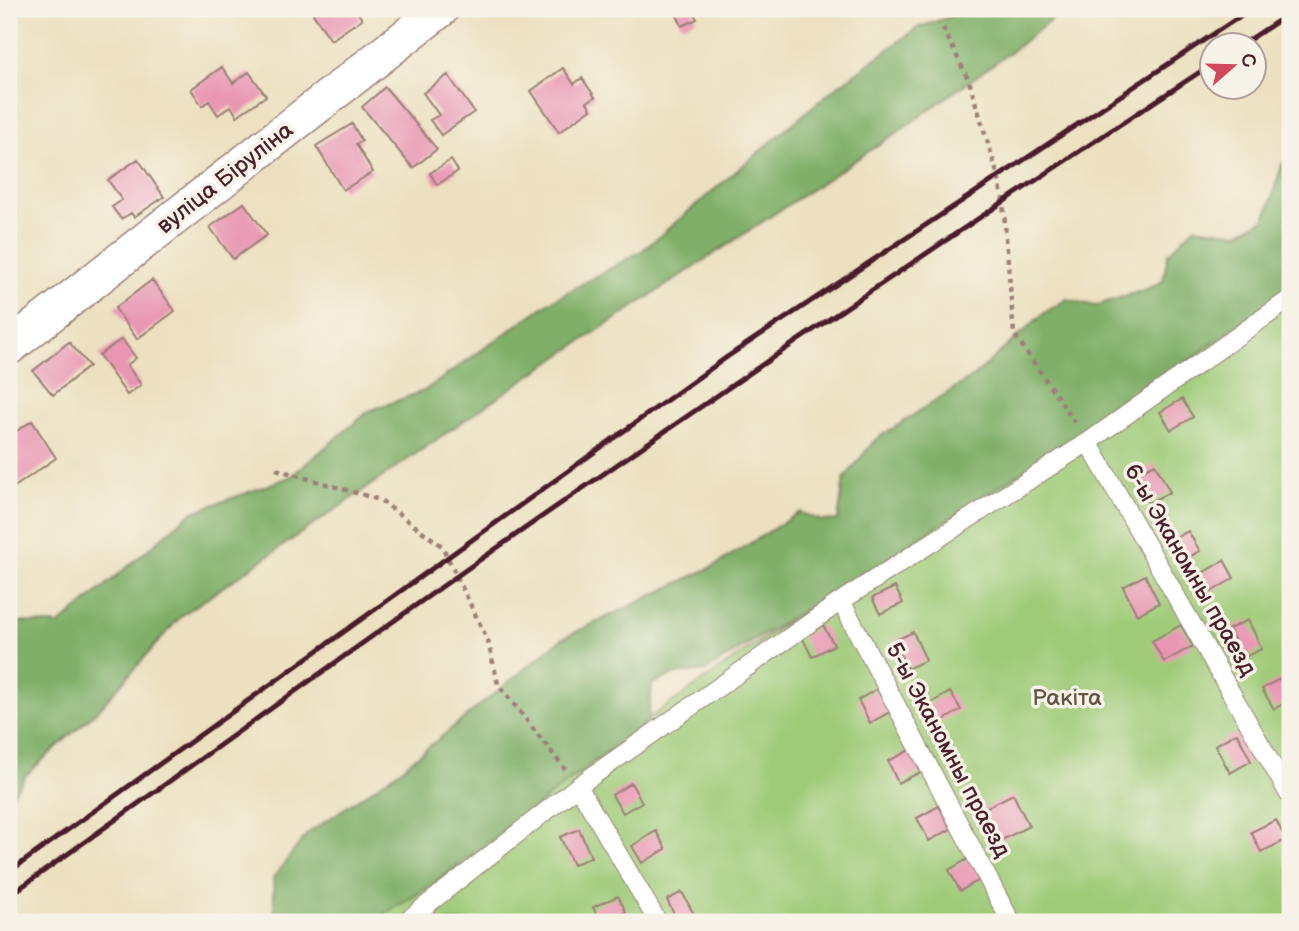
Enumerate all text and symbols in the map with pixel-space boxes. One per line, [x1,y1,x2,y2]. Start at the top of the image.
north arrow [1198,32,1268,102]
text: С [1234,51,1261,71]
street label: вуліца Біруліна [151,116,299,240]
street label: 6-ы Эканомны праезд [1118,459,1262,681]
street label: 5-ы Эканомны праезд [880,638,1016,862]
park label: Ракіта [1032,684,1102,712]

